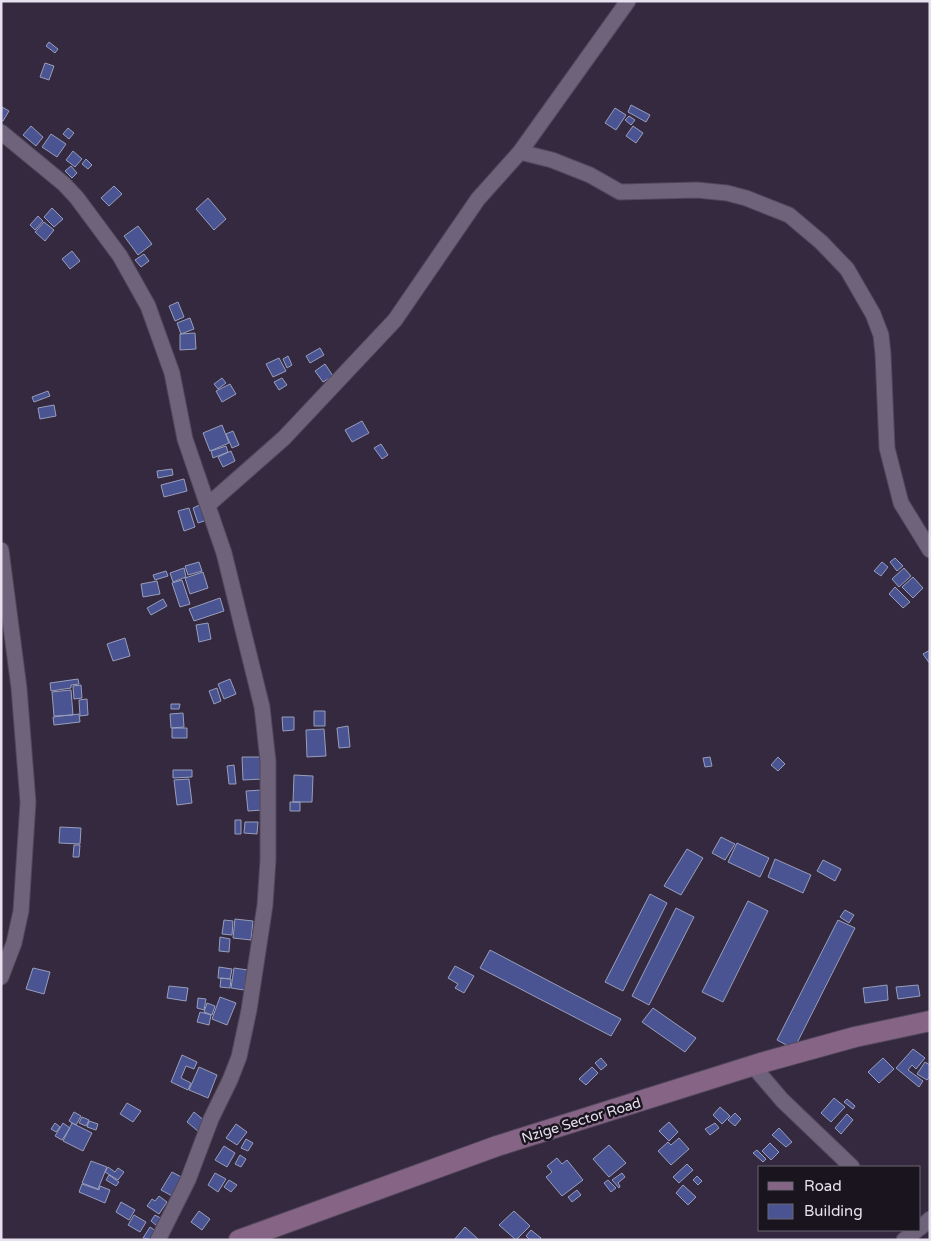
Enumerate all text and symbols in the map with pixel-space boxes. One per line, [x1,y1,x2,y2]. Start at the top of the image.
street label: Nzige Sector Road [519,1094,643,1147]
legend [758,1166,921,1231]
text: Road [804,1177,842,1195]
text: Building [804,1202,863,1220]

